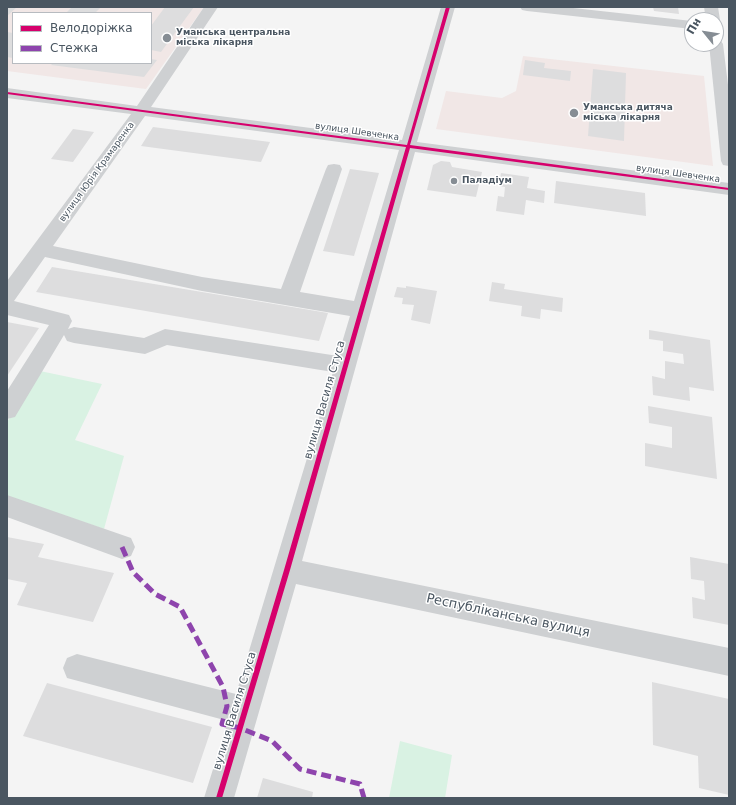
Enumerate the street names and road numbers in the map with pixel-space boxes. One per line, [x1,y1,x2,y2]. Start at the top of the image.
street label: вулиця Юрія Крамаренка [57,120,137,224]
street label: вулиця Шевченка [314,121,400,143]
street label: вулиця Шевченка [635,163,721,185]
street label: вулиця Василя Стуса [302,339,348,461]
street label: Республіканська вулиця [425,591,591,641]
street label: вулиця Василя Стуса [211,650,259,772]

